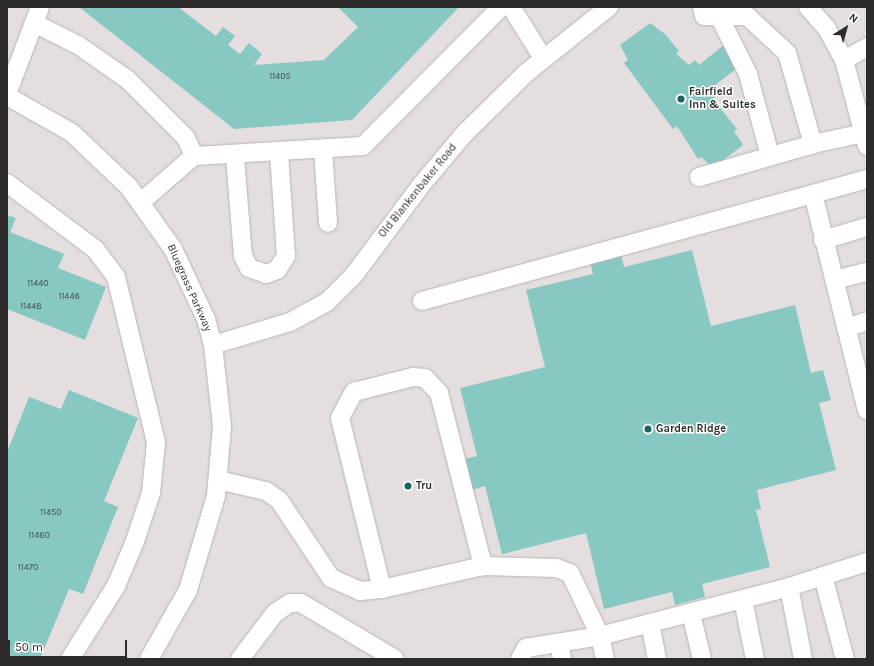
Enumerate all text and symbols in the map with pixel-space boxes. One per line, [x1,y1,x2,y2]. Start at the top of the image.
north arrow [826,8,866,48]
text: N [846,10,861,26]
house number: 11405 [269,71,291,81]
place label: Fairfield Inn & Suites [689,86,756,112]
marker: Fairfield Inn & Suites [676,94,686,104]
street label: Old Blankenbaker Road [376,141,460,241]
street label: Bluegrass Parkway [164,242,214,334]
house number: 11440 [27,278,49,288]
house number: 11446 [58,291,80,301]
house number: 11448 [20,301,42,311]
place label: Garden Ridge [656,422,726,436]
marker: Garden Ridge [643,424,653,434]
place label: Tru [416,479,432,493]
marker: Tru [403,481,413,491]
house number: 11450 [40,507,62,517]
house number: 11460 [28,530,50,540]
house number: 11470 [18,562,38,572]
scale bar [10,632,129,658]
text: 50 m [15,640,43,654]

